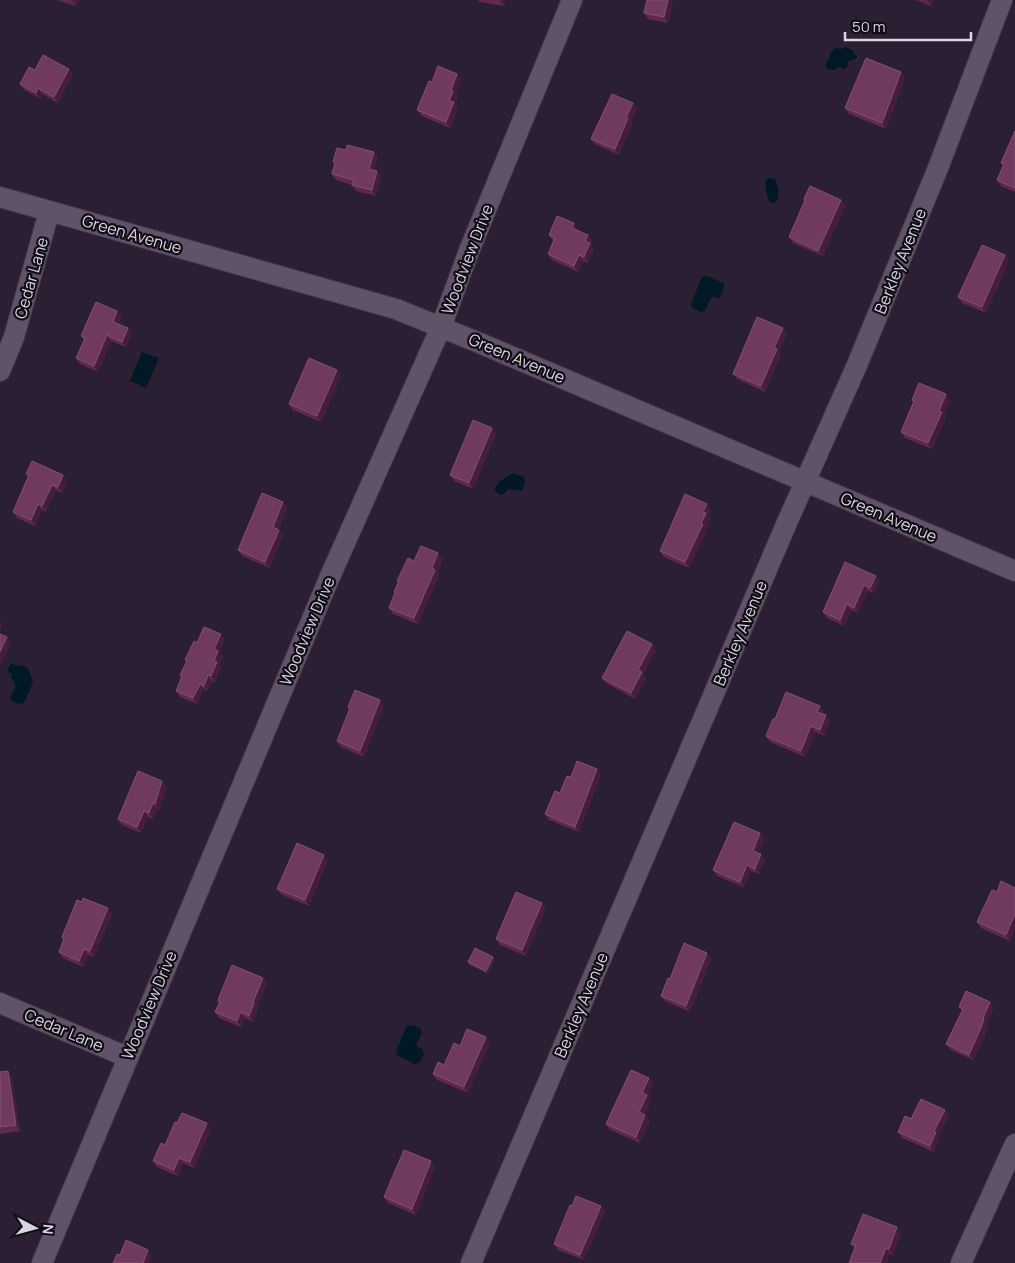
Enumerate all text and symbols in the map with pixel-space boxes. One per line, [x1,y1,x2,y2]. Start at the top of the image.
scale bar [845,10,971,42]
text: 50 m [852,16,886,37]
street label: Woodview Drive [436,201,498,317]
street label: Berkley Avenue [869,205,931,317]
street label: Green Avenue [80,209,184,259]
street label: Cedar Lane [9,235,53,321]
street label: Green Avenue [465,328,569,388]
street label: Green Avenue [837,487,941,547]
street label: Woodview Drive [274,573,340,689]
street label: Berkley Avenue [708,577,772,689]
street label: Woodview Drive [116,947,182,1063]
street label: Berkley Avenue [549,949,613,1061]
street label: Cedar Lane [21,1003,107,1057]
north arrow [10,1203,60,1253]
text: N [38,1223,58,1235]

